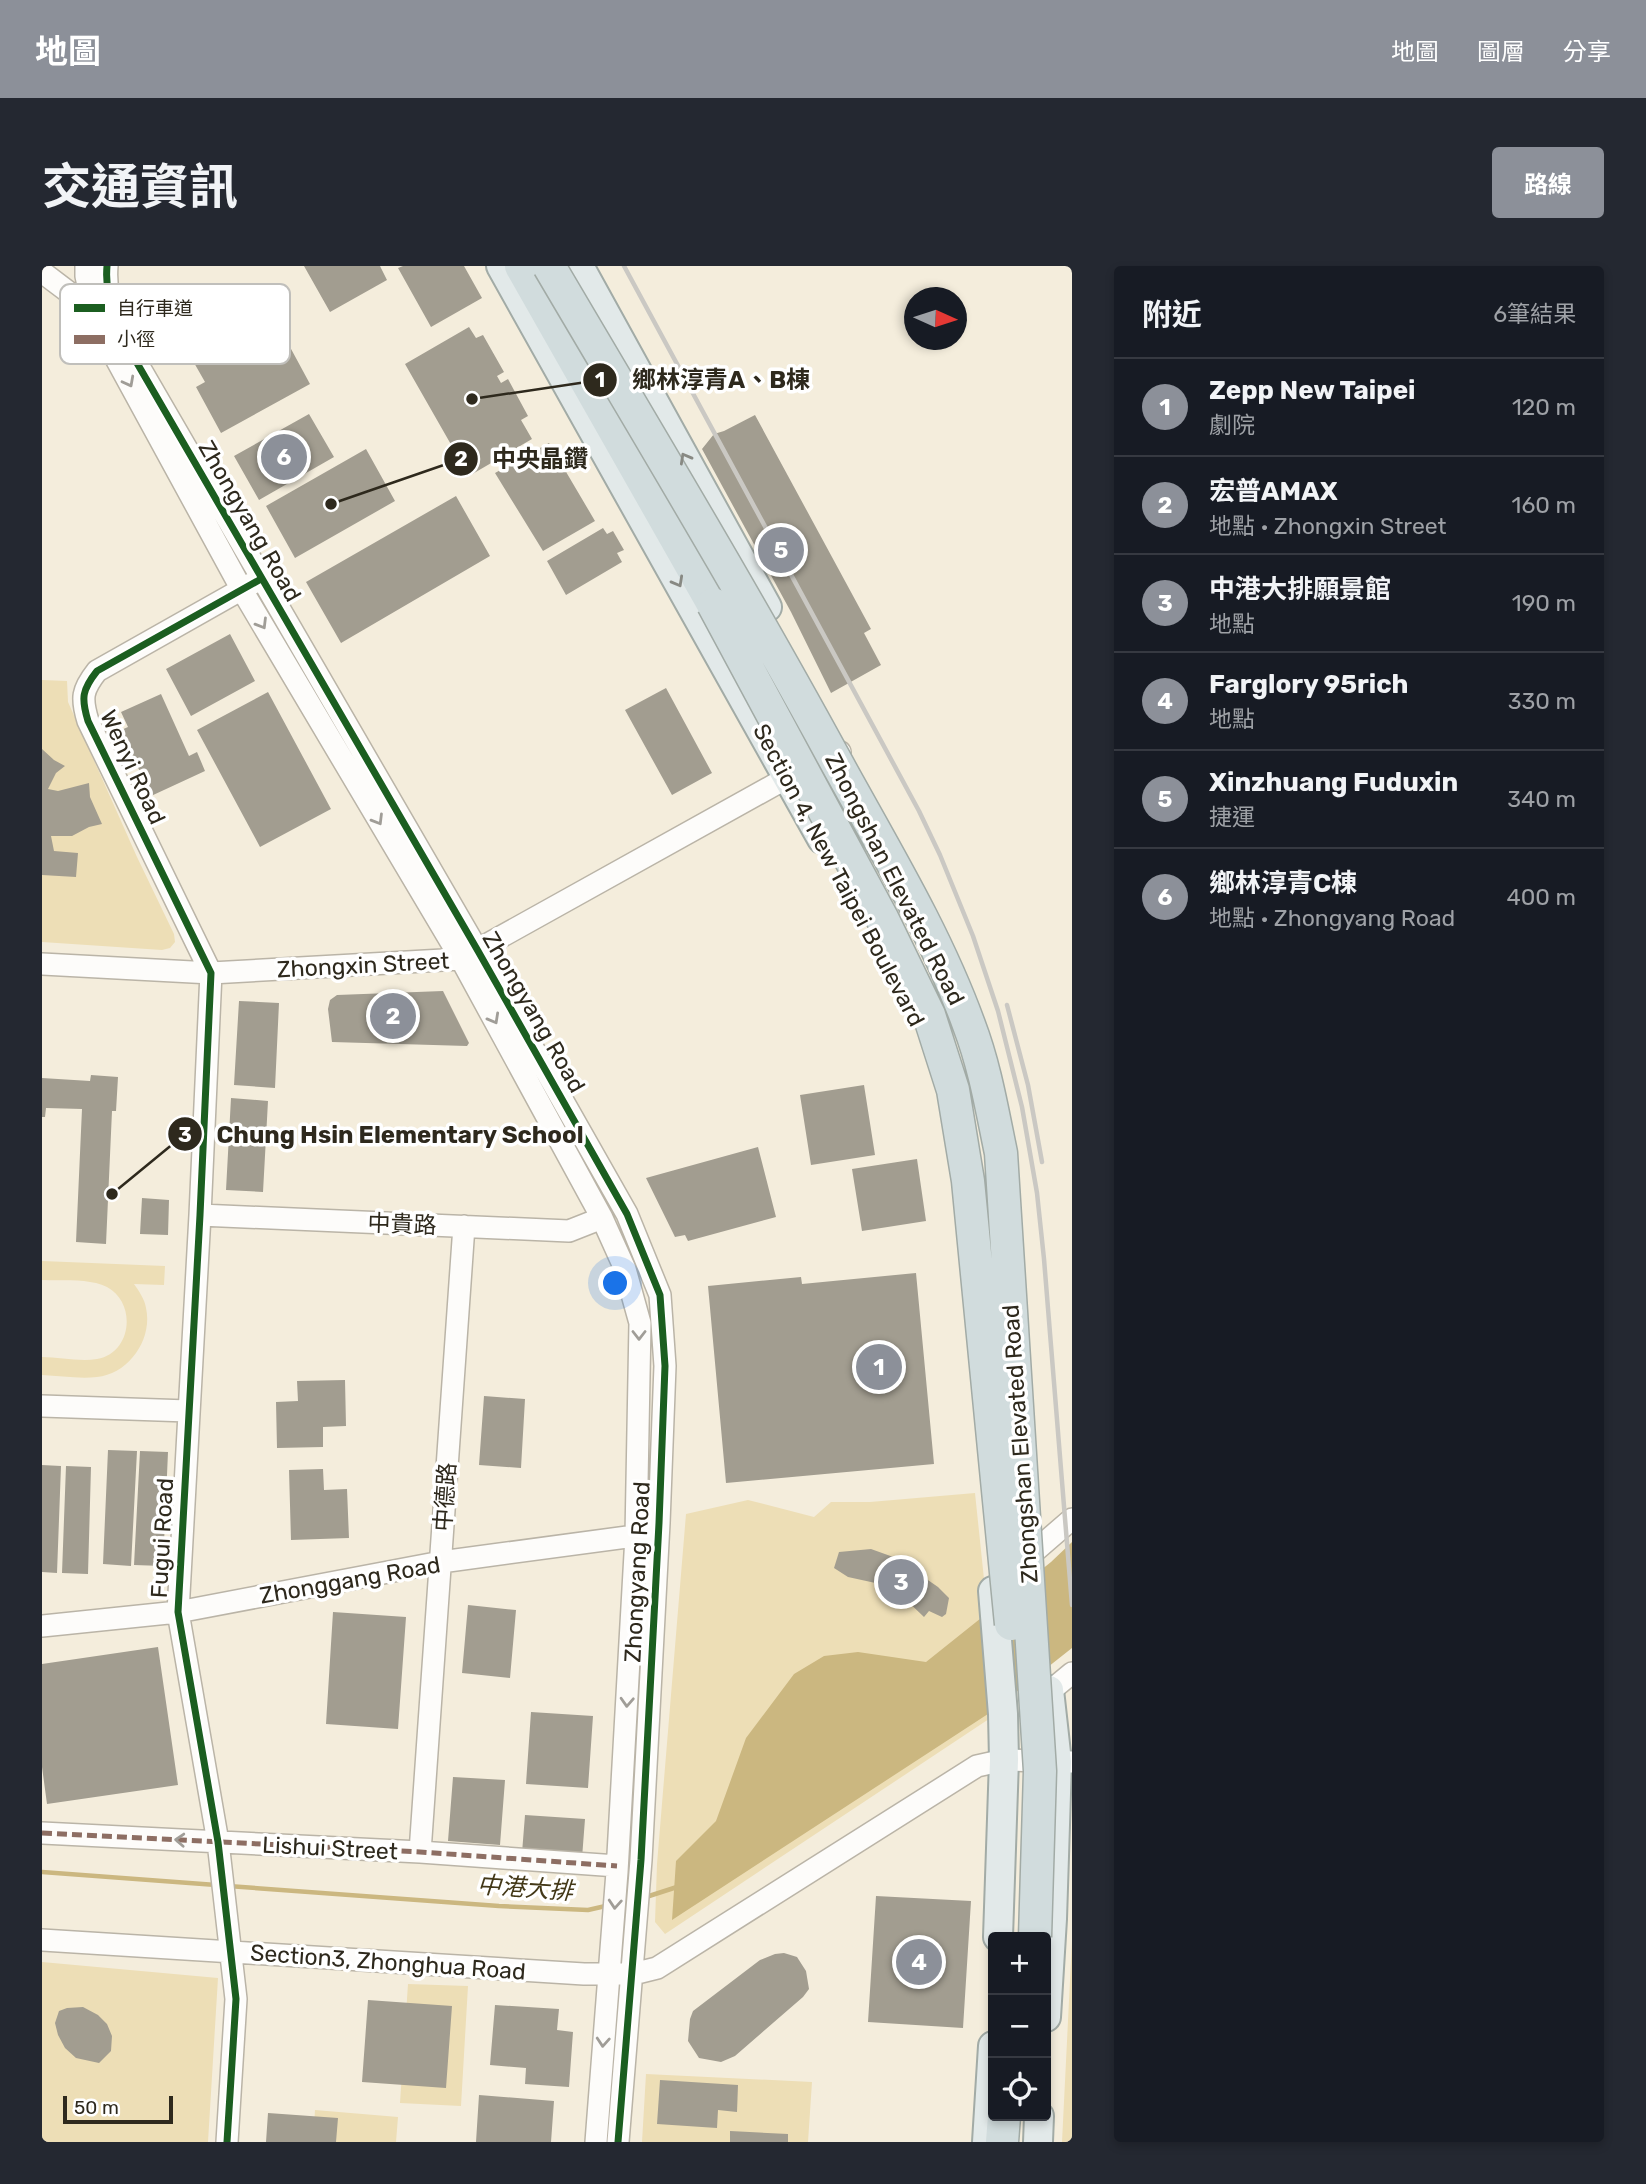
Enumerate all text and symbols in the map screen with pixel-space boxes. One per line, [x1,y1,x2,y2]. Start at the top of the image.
text: 地圖 [35,32,101,71]
text: 地圖 [1391,38,1439,66]
text: 圖層 [1477,38,1525,66]
text: 分享 [1563,38,1611,66]
button: 路線 [1492,147,1604,218]
text: 交通資訊 [42,158,238,216]
legend [60,284,290,364]
north arrow [904,287,967,350]
text: 自行車道 [117,297,193,320]
text: 附近 [1142,297,1202,333]
text: 6筆結果 [1493,300,1576,328]
text: 小徑 [117,328,155,351]
callout: 鄉林淳青A、B棟 [583,357,824,402]
text: 鄉林淳青A、B棟 [632,366,810,394]
text: 1 [595,367,605,392]
one-way arrow [121,375,134,387]
text: Zepp New Taipei [1209,375,1416,406]
text: 1 [1159,393,1171,421]
text: 120 m [1512,393,1576,421]
text: 劇院 [1209,411,1255,439]
pin: 6 [261,431,307,483]
street label: Zhongyang Road [193,435,307,607]
callout: 中央晶鑽 [443,437,602,482]
text: 中央晶鑽 [492,445,588,473]
text: 2 [454,446,468,471]
one-way arrow [680,453,693,465]
text: 宏普AMAX [1209,476,1338,507]
text: 2 [1158,491,1172,519]
text: 160 m [1512,491,1576,519]
text: 地點 · Zhongxin Street [1209,512,1447,540]
pin: 5 [758,524,804,576]
text: 中港大排願景館 [1209,574,1391,605]
one-way arrow [670,575,683,587]
text: 3 [1157,589,1173,617]
text: 190 m [1512,589,1576,617]
text: 地點 [1209,610,1255,638]
one-way arrow [254,617,267,630]
text: Farglory 95rich [1209,669,1409,700]
text: 4 [1157,687,1173,715]
text: 330 m [1508,687,1576,715]
street label: Wenyi Road [94,705,172,829]
text: 地點 [1209,705,1255,733]
street label: Section 4, New Taipei Boulevard [747,719,931,1031]
street label: Zhongshan Elevated Road [819,748,971,1010]
text: Xinzhuang Fuduxin [1209,767,1458,798]
text: 5 [1158,785,1172,813]
text: 340 m [1507,785,1576,813]
text: 捷運 [1209,803,1255,831]
one-way arrow [370,812,383,825]
text: 鄉林淳青C棟 [1209,868,1357,899]
text: 6 [1158,883,1172,911]
text: 400 m [1506,883,1576,911]
text: 地點 · Zhongyang Road [1209,904,1455,932]
street label: Zhongyang Road [477,926,591,1098]
street label: Zhongxin Street [276,946,450,984]
pin: 2 [370,990,416,1042]
one-way arrow [485,1012,499,1024]
callout: Chung Hsin Elementary School [167,1112,598,1157]
text: Chung Hsin Elementary School [216,1121,584,1149]
text: 3 [178,1122,192,1147]
street label: 中貴路 [367,1209,437,1239]
your location [598,1266,632,1300]
street label: Zhongshan Elevated Road [996,1304,1044,1584]
one-way arrow [632,1329,647,1340]
pin: 1 [856,1341,902,1393]
street label: 中德路 [429,1462,461,1532]
street label: Fugui Road [145,1477,179,1599]
street label: Zhongyang Road [618,1481,656,1663]
street label: Zhonggang Road [257,1550,443,1610]
pin: 3 [878,1556,924,1608]
one-way arrow [619,1697,634,1708]
street label: Lishui Street [261,1830,399,1866]
one-way arrow [174,1833,185,1848]
water label: 中港大排 [476,1871,577,1906]
one-way arrow [608,1898,623,1909]
map controls [988,1932,1051,2121]
button: + [988,1932,1051,1995]
pin: 4 [896,1936,942,1988]
street label: Section3, Zhonghua Road [249,1938,527,1986]
button: − [988,1995,1051,2058]
one-way arrow [596,2037,611,2048]
button: locate [988,2058,1051,2121]
scale bar [63,2093,173,2125]
text: 50 m [74,2096,119,2119]

